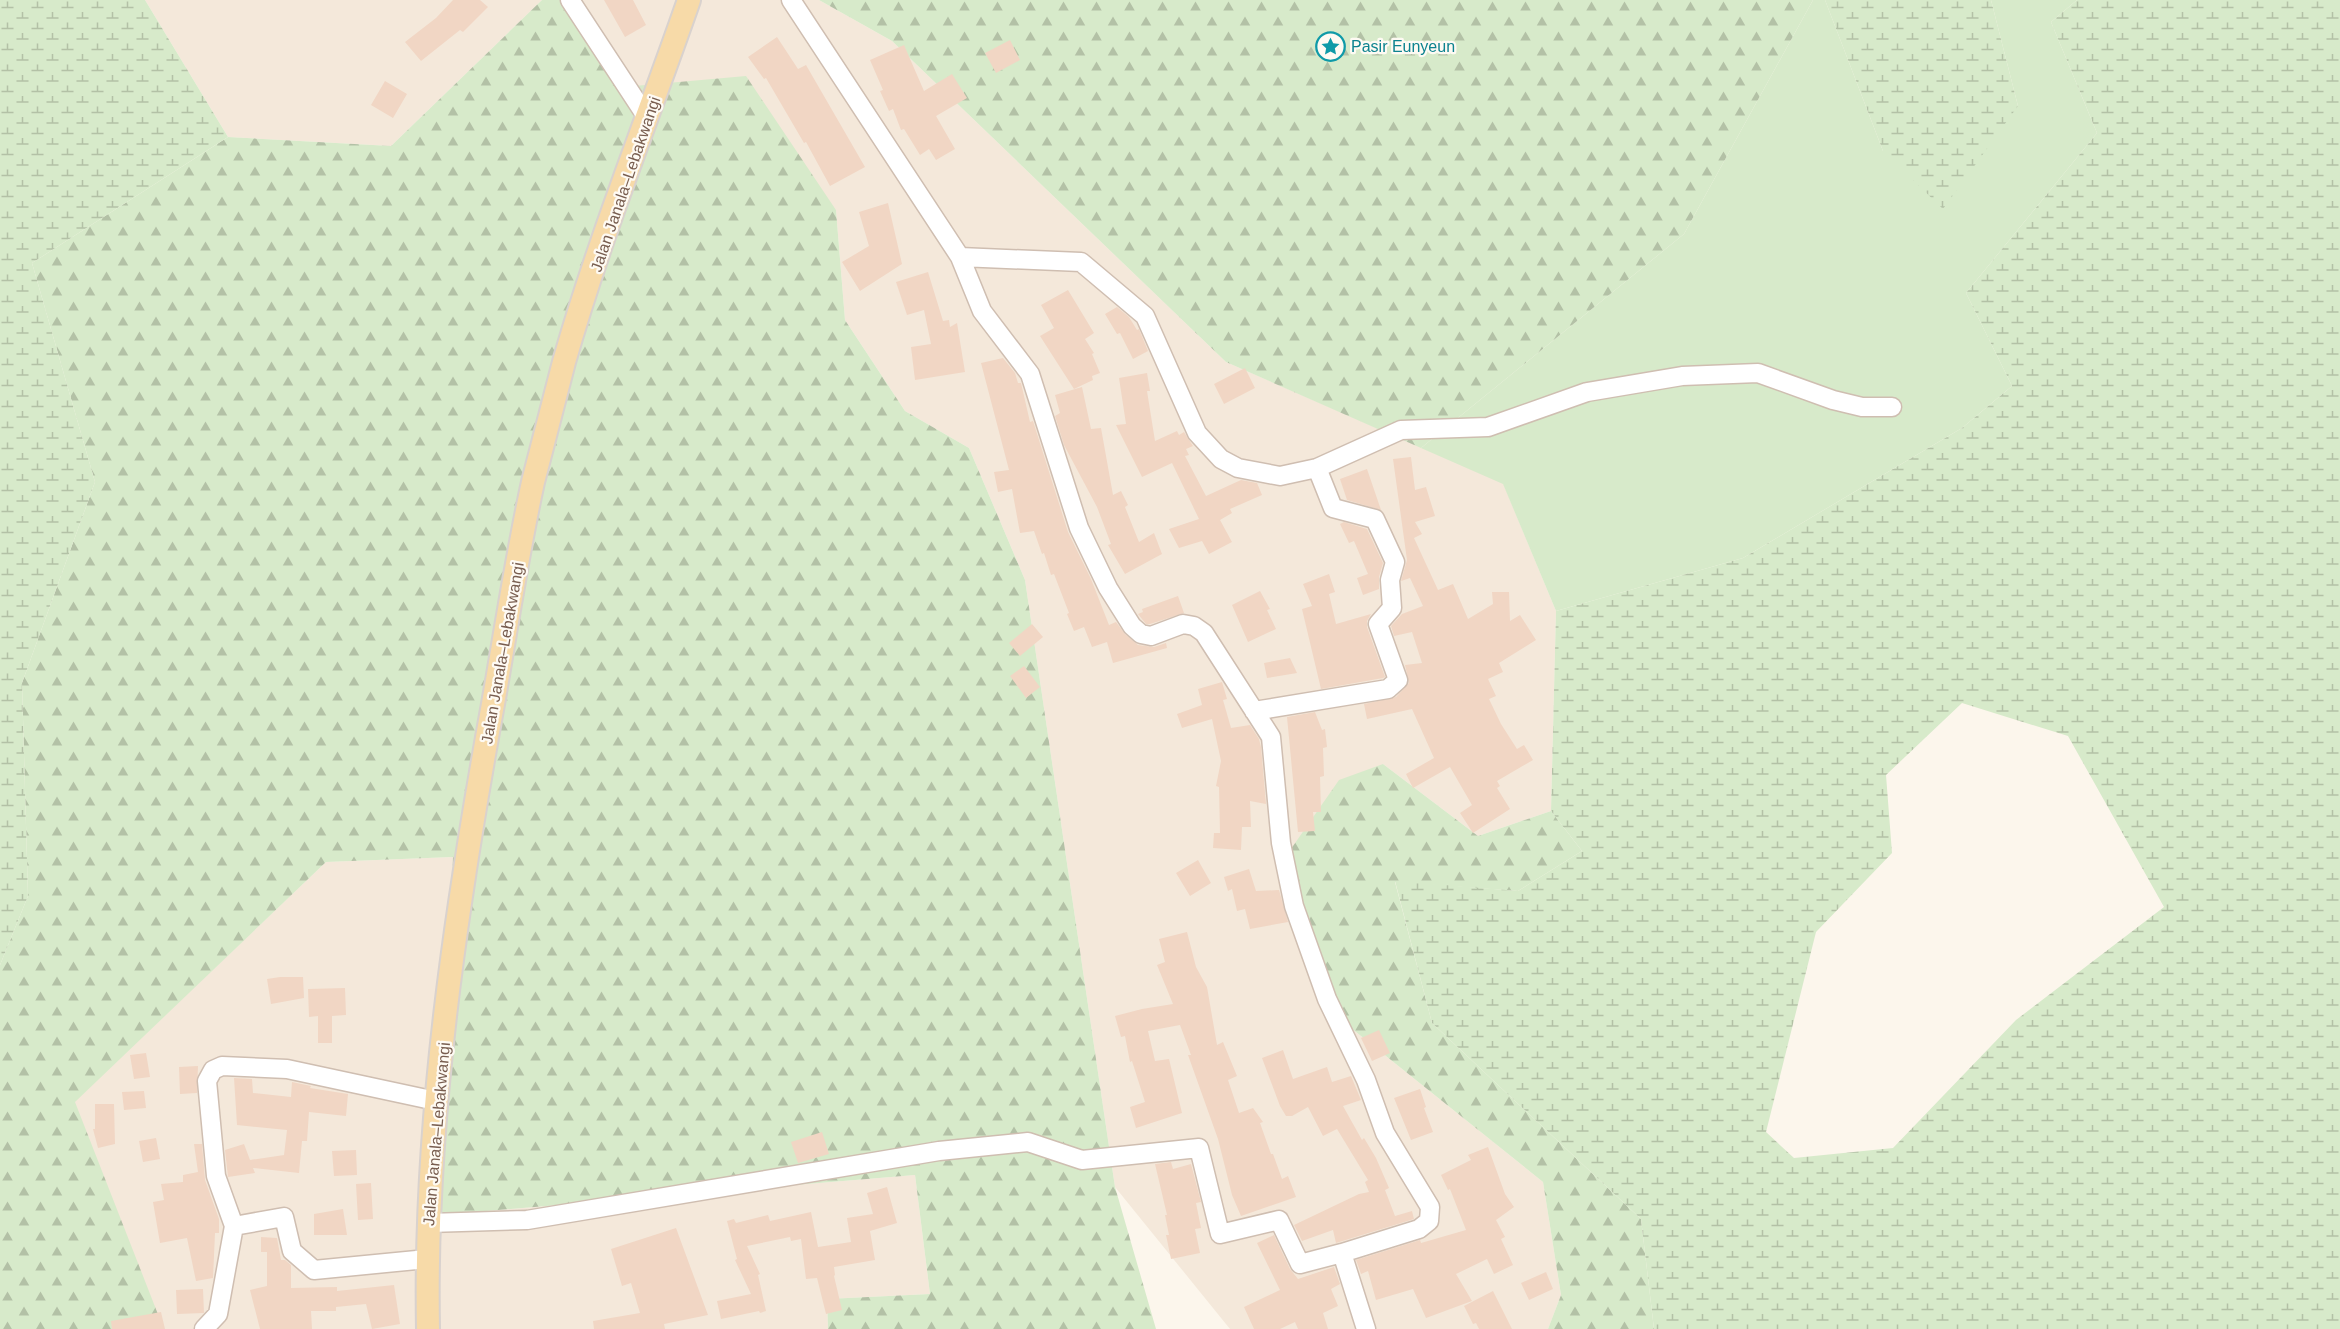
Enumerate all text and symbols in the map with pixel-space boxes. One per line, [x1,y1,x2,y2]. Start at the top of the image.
place icon: Pasir Eunyeun [1314,30,1346,62]
place label: Pasir Eunyeun [1351,38,1455,55]
street label: Jalan Janala–Lebakwangi [587,94,663,274]
street label: Jalan Janala–Lebakwangi [478,561,527,745]
street label: Jalan Janala–Lebakwangi [420,1042,453,1227]

